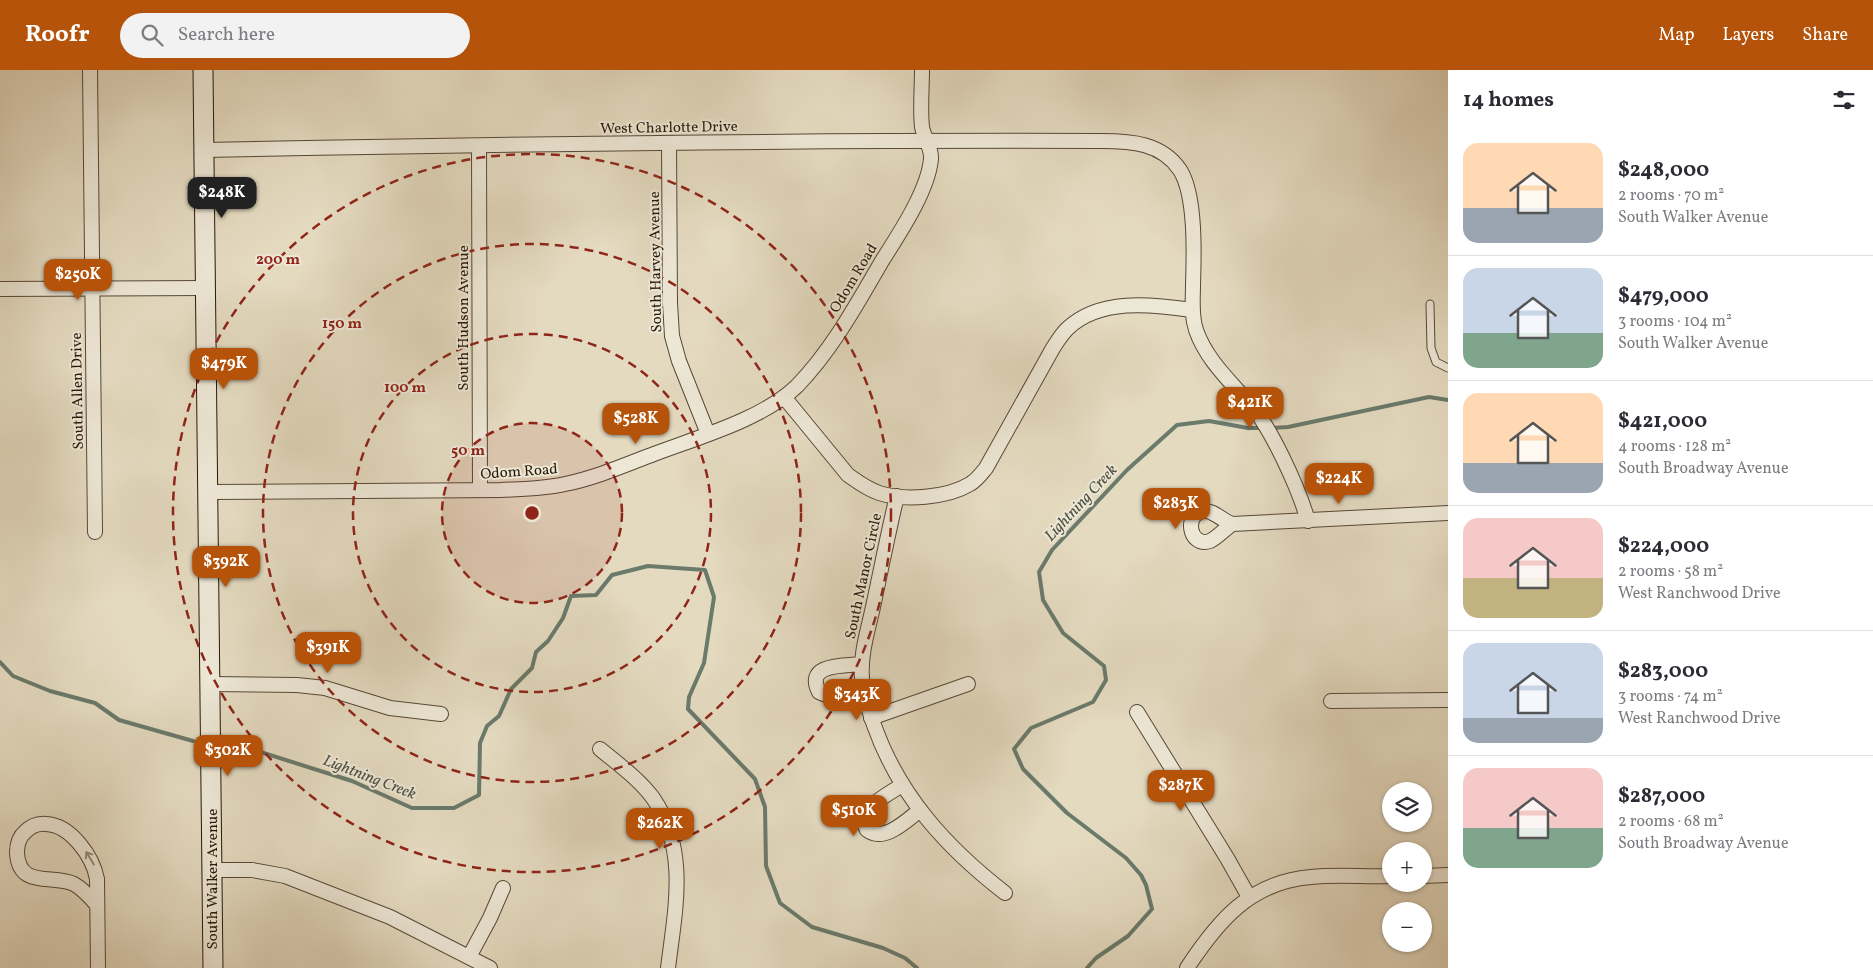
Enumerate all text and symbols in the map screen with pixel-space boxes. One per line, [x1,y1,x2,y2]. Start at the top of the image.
search box [120,13,470,58]
text: Roofr [25,18,90,52]
icon: search [138,21,166,49]
text: Search here [178,22,275,48]
text: Map [1658,23,1694,48]
text: Layers [1722,23,1774,48]
text: Share [1802,23,1848,48]
text: 14 homes [1463,86,1554,115]
icon: filters [1830,86,1858,114]
street label: West Charlotte Drive [600,117,738,140]
text: $248,000 [1618,156,1709,185]
icon: home [1503,163,1563,223]
pin: $248K [187,176,257,219]
text: $248K [199,182,245,204]
text: 2 rooms · 70 m² [1618,185,1724,207]
street label: South Harvey Avenue [645,191,668,333]
text: South Walker Avenue [1618,207,1768,229]
street label: Odom Road [825,240,883,317]
street label: South Hudson Avenue [454,245,475,391]
text: 200 m [256,250,300,271]
pin: $250K [43,258,113,301]
text: $250K [55,264,101,286]
text: $479,000 [1618,282,1709,311]
icon: home [1503,288,1563,348]
text: 3 rooms · 104 m² [1618,311,1732,333]
text: 150 m [322,314,362,335]
street label: South Allen Drive [67,332,90,450]
text: South Walker Avenue [1618,333,1768,355]
pin: $479K [189,348,259,390]
text: $479K [201,353,247,375]
text: 100 m [384,378,427,399]
pin: $421K [1215,386,1285,429]
text: $421K [1228,392,1272,414]
pin: $528K [601,402,671,445]
text: $421,000 [1618,407,1707,436]
text: $528K [613,408,659,430]
icon: home [1503,413,1563,473]
text: 4 rooms · 128 m² [1618,436,1731,458]
text: 50 m [451,441,485,462]
text: South Broadway Avenue [1618,458,1788,480]
street label: Odom Road [480,459,559,486]
water label: Lightning Creek [1040,460,1123,547]
pin: $224K [1304,462,1374,505]
text: $224K [1316,468,1362,490]
pin: $283K [1141,488,1211,530]
text: $283K [1153,493,1199,515]
centre of rings [523,504,541,522]
street label: South Manor Circle [841,511,888,641]
text: $224,000 [1618,532,1709,561]
icon: home [1503,538,1563,598]
pin: $392K [191,546,261,588]
text: $392K [203,551,249,573]
text: 2 rooms · 58 m² [1618,561,1723,583]
text: West Ranchwood Drive [1618,583,1781,605]
pin: $391K [293,632,363,674]
text: $391K [306,637,350,659]
text: $283,000 [1618,657,1708,686]
icon: home [1503,663,1563,723]
pin: $343K [822,678,892,721]
text: $343K [834,684,880,706]
text: 3 rooms · 74 m² [1618,686,1723,708]
text: West Ranchwood Drive [1618,708,1781,730]
pin: $302K [193,734,263,777]
text: $302K [205,740,251,762]
water label: Lightning Creek [320,750,420,806]
pin: $287K [1146,770,1216,812]
text: $287K [1158,775,1204,797]
map controls [1382,782,1432,952]
button: layers [1382,782,1432,832]
text: $287,000 [1618,782,1705,811]
icon: home [1503,788,1563,848]
pin: $510K [819,794,889,837]
text: $510K [832,800,876,822]
pin: $262K [625,808,695,850]
street label: South Walker Avenue [203,809,224,949]
text: 2 rooms · 68 m² [1618,811,1724,833]
text: $262K [637,813,683,835]
text: South Broadway Avenue [1618,833,1788,855]
button: + [1382,842,1432,892]
one-way arrow [84,852,94,866]
button: − [1382,902,1432,952]

